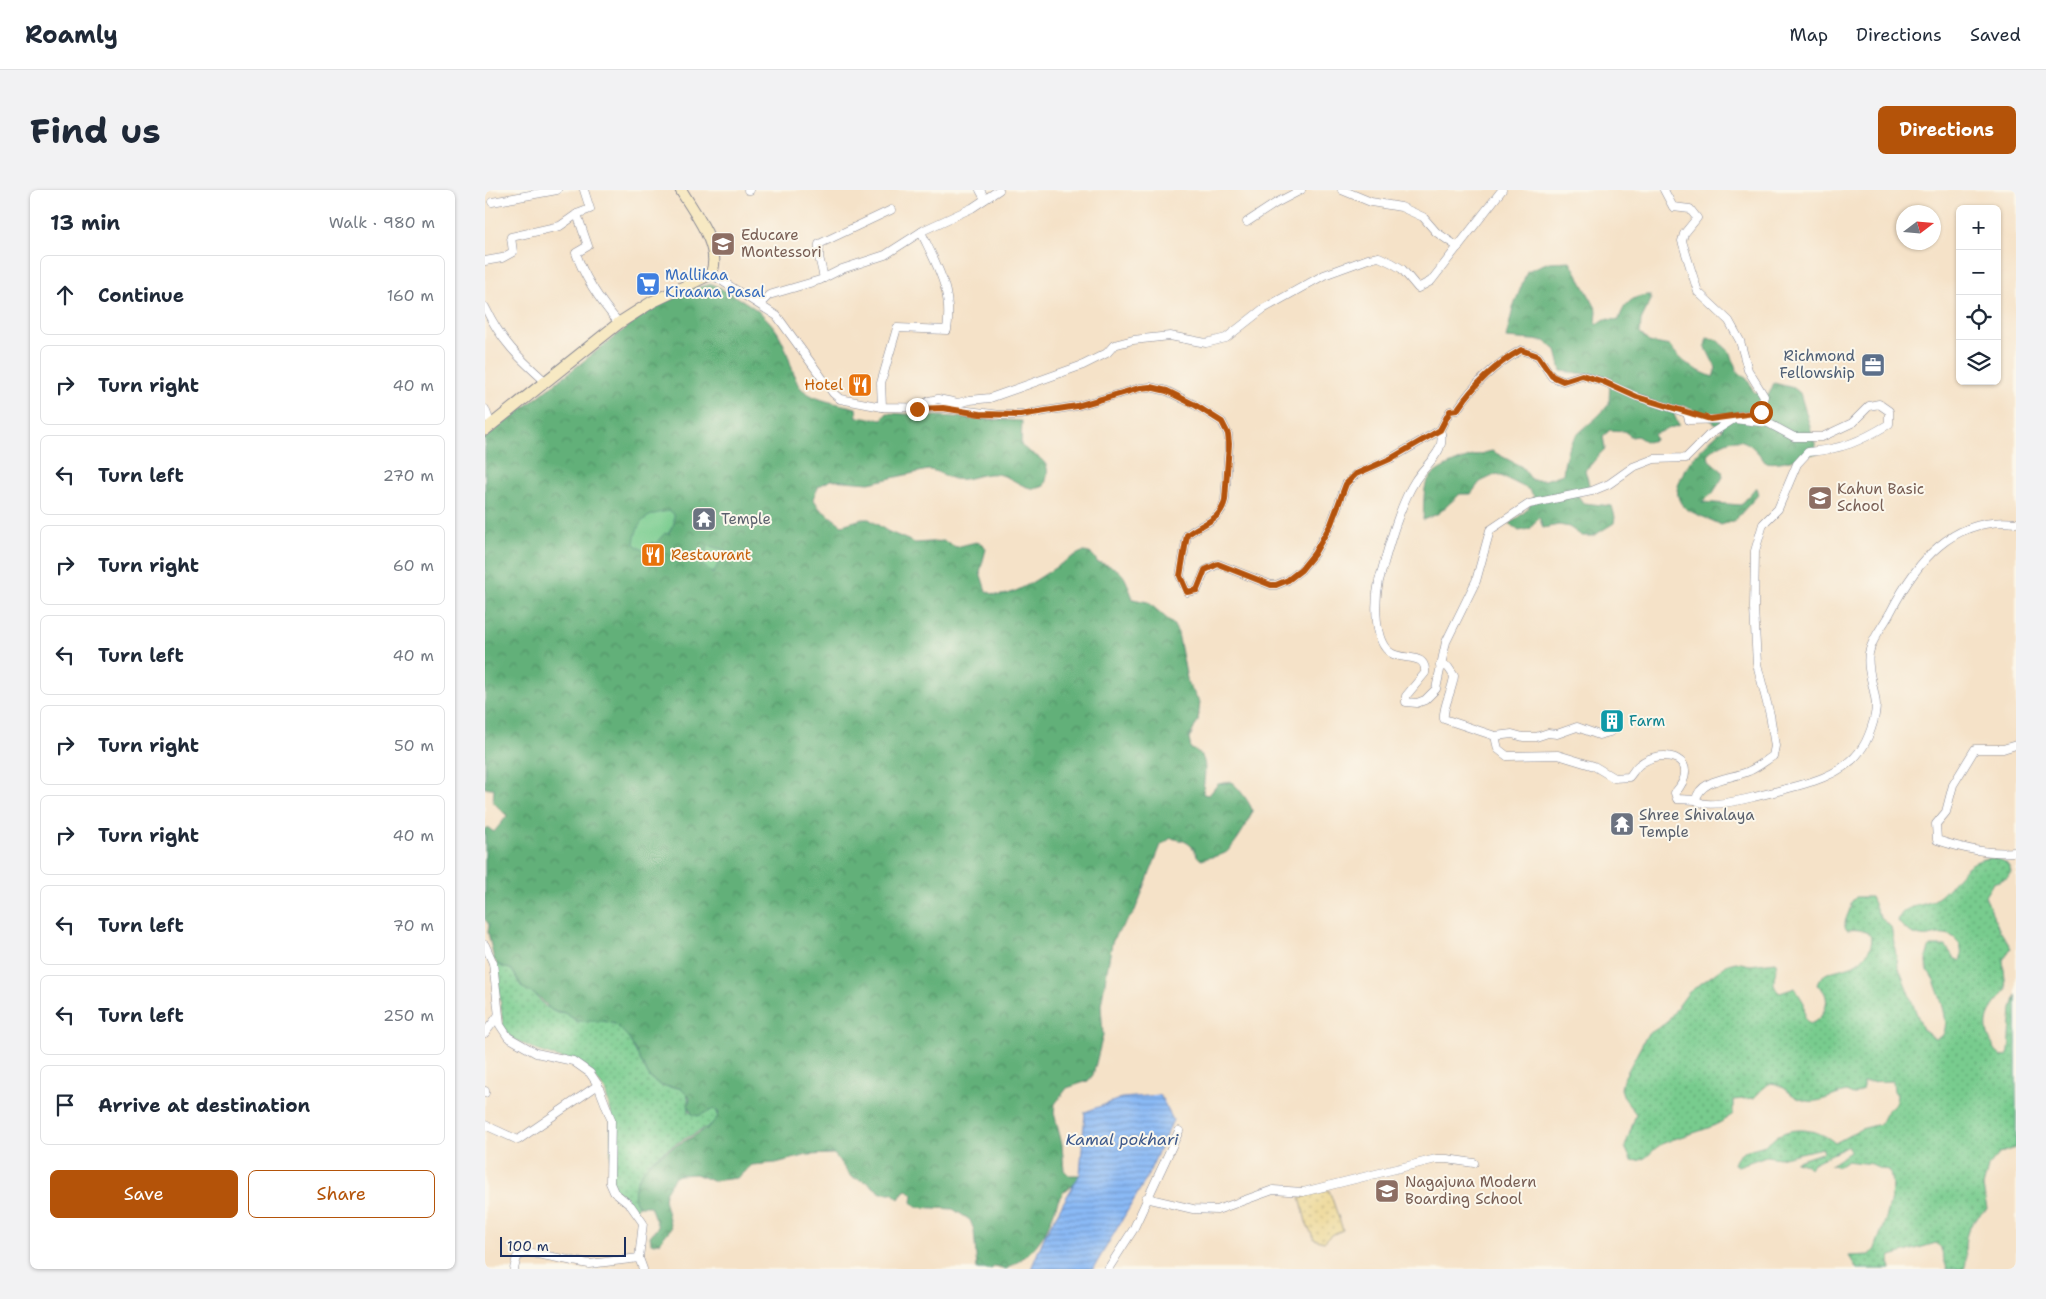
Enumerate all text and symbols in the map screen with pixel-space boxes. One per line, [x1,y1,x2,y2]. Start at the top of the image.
text: Roamly [25,19,118,51]
text: Map [1790,23,1828,47]
text: Directions [1856,23,1942,47]
text: Saved [1970,23,2021,47]
button: Directions [1878,106,2016,154]
text: Find us [30,107,161,154]
north arrow [1896,205,1941,250]
map controls [1956,205,2001,385]
button: + [1956,205,2001,250]
text: 13 min [50,209,120,237]
text: Walk · 980 m [329,212,435,233]
place label: Educare Montessori [741,225,822,262]
school or university icon: Educare Montessori [710,231,736,257]
button: − [1956,250,2001,295]
place label: Mallikaa Kiraana Pasal [665,265,766,302]
supermarket icon: Mallikaa Kiraana Pasal [635,271,661,297]
icon: ahead [51,281,79,309]
text: Continue [98,283,184,308]
text: 160 m [387,285,434,306]
button: locate [1956,295,2001,340]
button: layers [1956,340,2001,385]
place label: Richmond Fellowship [1779,346,1855,383]
office icon: Richmond Fellowship [1860,352,1886,378]
icon: right [51,371,79,399]
restaurant icon: Hotel [847,372,873,398]
text: Turn right [98,373,199,398]
text: 40 m [392,375,434,396]
place label: Hotel [804,375,843,395]
route end [906,398,929,421]
route start [1750,401,1773,424]
icon: left [51,461,79,489]
text: Turn left [98,463,184,488]
text: 270 m [383,465,434,486]
place label: Kahun Basic School [1837,479,1924,516]
school or university icon: Kahun Basic School [1807,485,1833,511]
temple icon: Temple [691,506,717,532]
place label: Temple [721,509,771,529]
restaurant icon: Restaurant [640,542,666,568]
place label: Restaurant [671,545,751,565]
icon: right [51,551,79,579]
text: Turn right [98,553,199,578]
text: 60 m [393,555,434,576]
icon: left [51,641,79,669]
text: Turn left [98,643,184,668]
text: 40 m [392,645,434,666]
building icon: Farm [1599,708,1625,734]
place label: Farm [1629,711,1665,731]
icon: right [51,731,79,759]
text: Turn right [98,733,199,758]
text: 50 m [394,735,434,756]
place label: Shree Shivalaya Temple [1639,805,1755,842]
temple icon: Shree Shivalaya Temple [1609,811,1635,837]
icon: right [51,821,79,849]
text: Turn right [98,823,199,848]
text: 40 m [392,825,434,846]
icon: left [51,911,79,939]
text: Turn left [98,913,184,938]
text: 70 m [393,915,434,936]
icon: left [51,1001,79,1029]
text: Turn left [98,1003,184,1028]
text: 250 m [383,1005,434,1026]
icon: arrive [51,1091,79,1119]
text: Arrive at destination [98,1093,310,1118]
water label: Kamal pokhari [1065,1129,1179,1150]
button: Save [50,1170,238,1218]
button: Share [248,1170,435,1218]
place label: Nagajuna Modern Boarding School [1405,1172,1537,1209]
school or university icon: Nagajuna Modern Boarding School [1374,1178,1400,1204]
scale bar [500,1234,626,1257]
text: 100 m [507,1237,549,1255]

